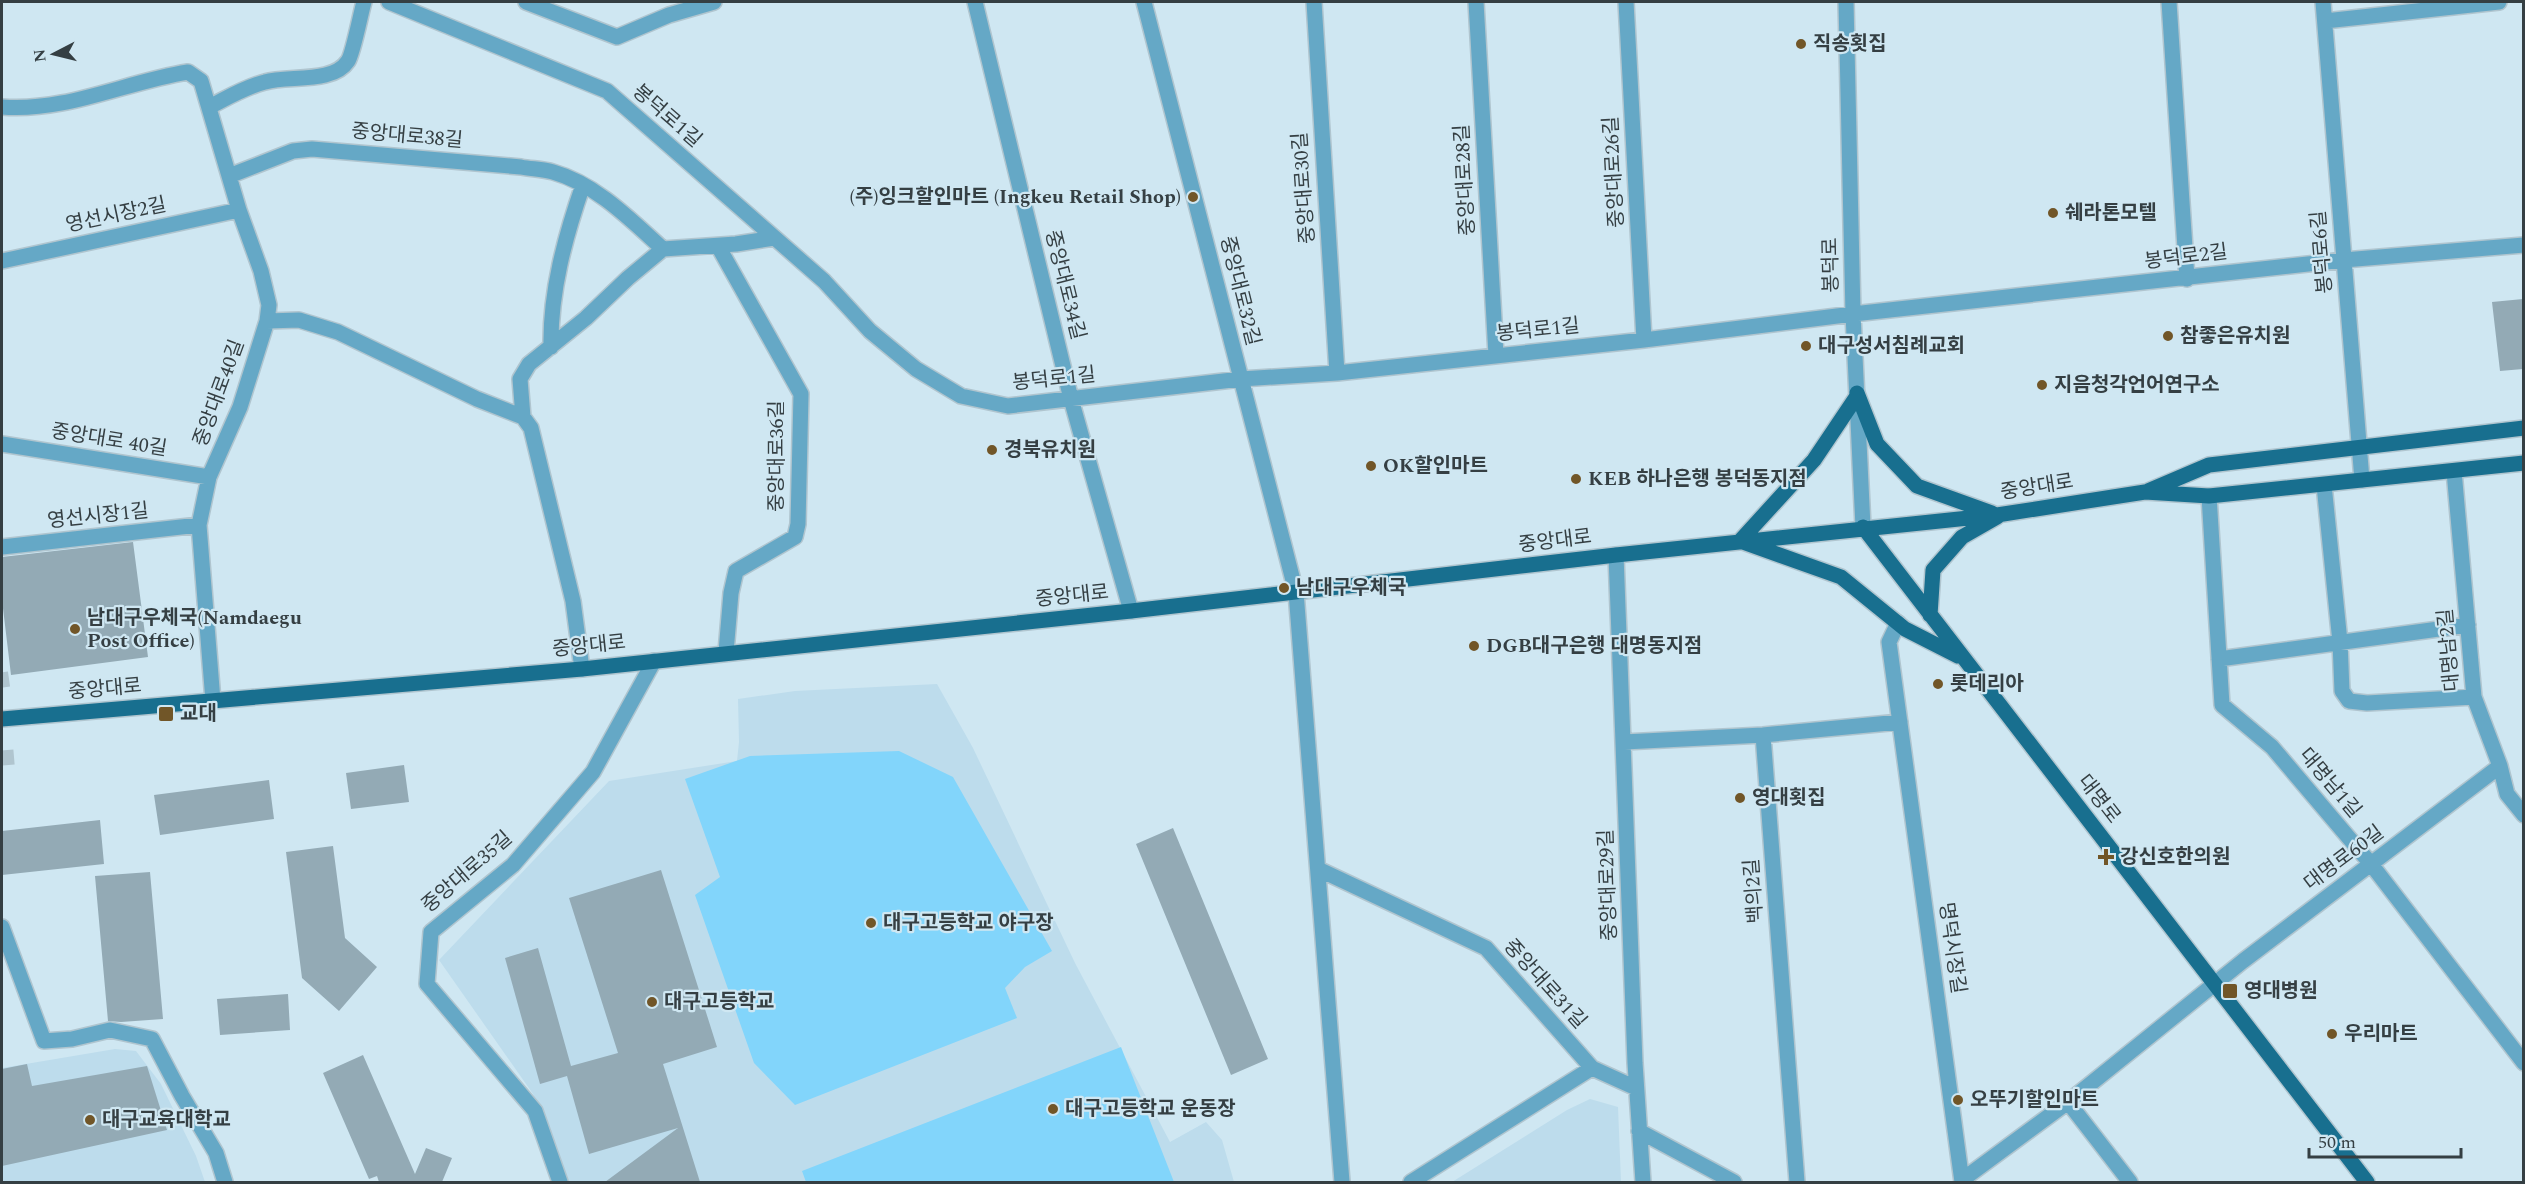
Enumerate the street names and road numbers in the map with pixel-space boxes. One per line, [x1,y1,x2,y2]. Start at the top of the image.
street label: 봉덕로1길 [626,77,708,155]
street label: 중앙대로26길 [1596,115,1632,229]
street label: 중앙대로38길 [350,116,464,156]
street label: 중앙대로28길 [1447,123,1483,237]
street label: 중앙대로30길 [1285,131,1323,245]
street label: 영선시장2길 [63,190,169,240]
street label: 봉덕로6길 [2303,209,2341,295]
street label: 중앙대로34길 [1037,227,1093,343]
street label: 중앙대로32길 [1212,233,1268,349]
street label: 봉덕로 [1816,237,1846,293]
street label: 봉덕로2길 [2143,237,2229,277]
street label: 봉덕로1길 [1495,311,1581,349]
street label: 중앙대로40길 [186,335,252,451]
street label: 봉덕로1길 [1011,360,1097,398]
street label: 중앙대로36길 [762,400,792,512]
street label: 중앙대로 40길 [49,416,169,464]
street label: 중앙대로 [1998,466,2076,508]
street label: 영선시장1길 [46,496,150,536]
street label: 중앙대로 [1517,522,1593,560]
street label: 중앙대로 [1034,577,1110,615]
street label: 대명남2길 [2430,607,2468,693]
street label: 중앙대로 [551,627,627,665]
street label: 중앙대로 [67,671,143,707]
street label: 대명남1길 [2292,741,2368,825]
street label: 대명로 [2070,768,2128,830]
street label: 대명로60길 [2298,818,2390,898]
street label: 중앙대로35길 [415,824,519,920]
street label: 중앙대로29길 [1591,829,1625,941]
street label: 백의2길 [1737,857,1771,925]
street label: 명덕시장길 [1931,900,1973,996]
street label: 중앙대로31길 [1496,932,1594,1036]

